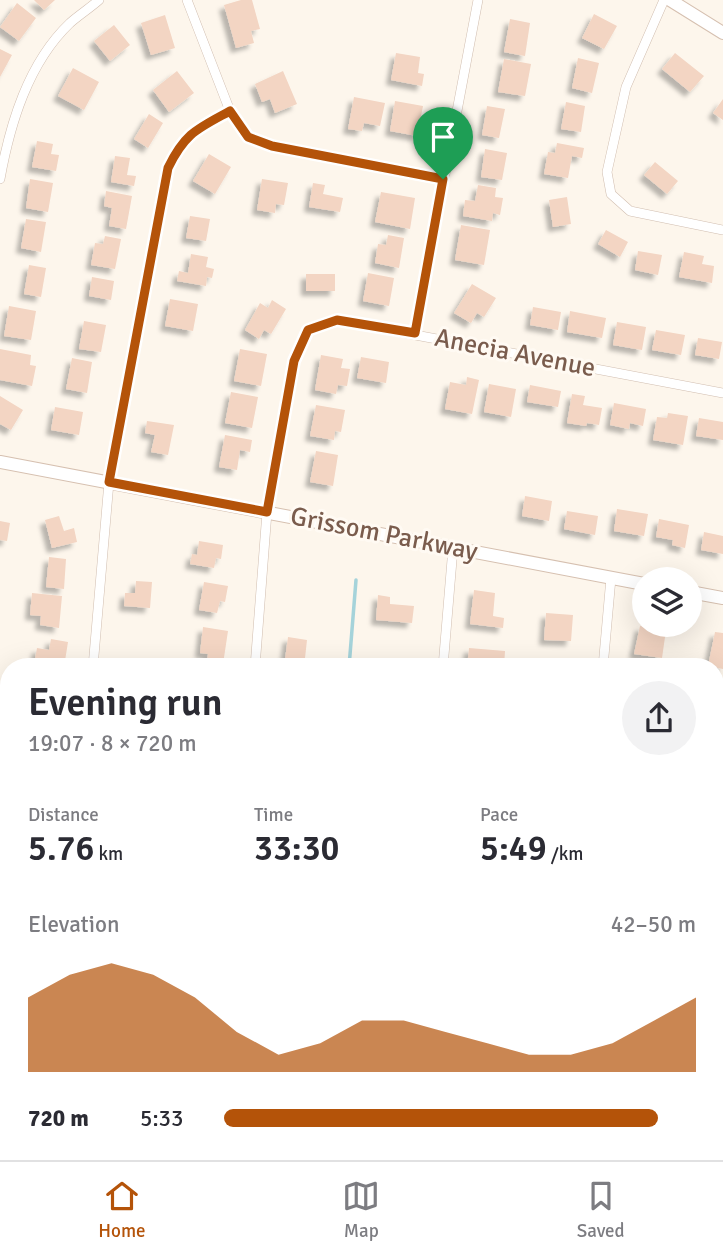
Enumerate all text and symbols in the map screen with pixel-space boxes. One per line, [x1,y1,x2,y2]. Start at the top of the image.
pin [413,107,473,179]
icon: arrive [424,118,462,156]
street label: Anecia Avenue [432,322,598,384]
street label: Grissom Parkway [288,500,480,568]
map controls [632,567,702,637]
button: layers [632,567,702,637]
text: Evening run [28,679,222,726]
button: share [622,681,696,755]
text: 19:07 · 8 × 720 m [28,729,197,758]
text: Distance [28,803,99,827]
text: Time [254,803,293,827]
text: Pace [480,803,518,827]
text: 5.76 [28,827,94,870]
text: 33:30 [254,827,339,870]
text: 5:49 [480,827,547,870]
text: km [94,842,123,866]
text: /km [547,842,583,866]
text: Elevation [28,910,120,939]
text: 42–50 m [611,910,696,939]
text: 720 m [28,1104,89,1133]
text: 5:33 [140,1104,183,1133]
tab: Home [98,1177,146,1243]
tab: Map [342,1177,380,1243]
tab: Saved [577,1177,625,1243]

